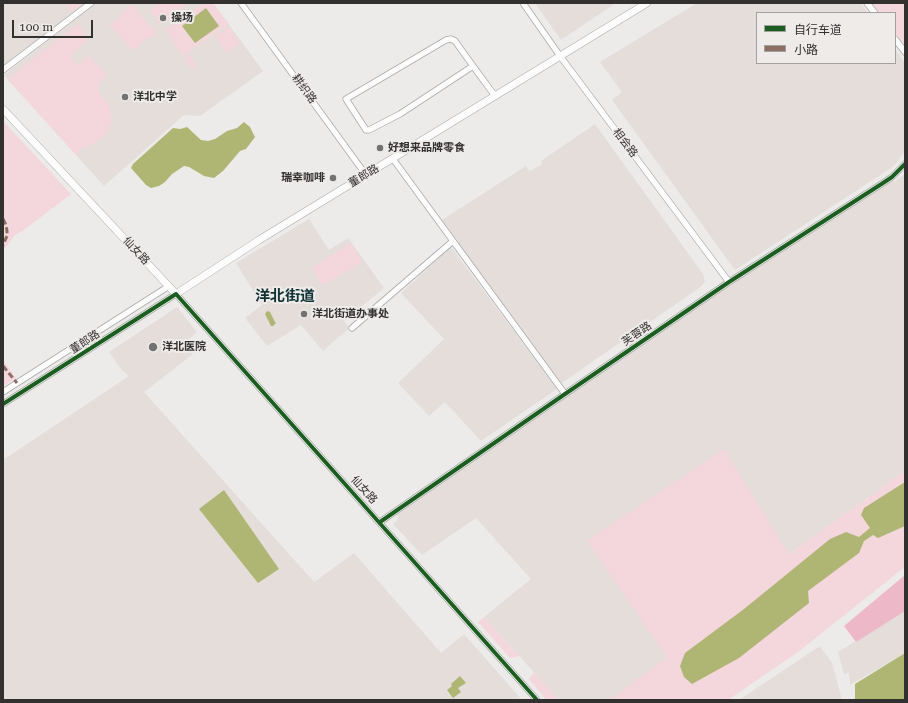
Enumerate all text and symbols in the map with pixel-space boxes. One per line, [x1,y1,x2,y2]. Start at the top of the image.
place label: 操场 [171,11,193,25]
scale bar [14,12,95,38]
legend [756,12,896,64]
marker: 操场 [158,13,168,23]
text: 100 m [19,20,53,34]
text: 自行车道 [794,23,842,37]
text: 小路 [794,43,818,57]
street label: 耕织路 [289,72,319,106]
place label: 洋北中学 [133,90,177,104]
marker: 洋北中学 [120,92,130,102]
street label: 相会路 [610,126,640,160]
place label: 好想来品牌零食 [388,141,465,155]
marker: 好想来品牌零食 [375,143,385,153]
street label: 董郎路 [346,162,382,190]
place label: 瑞幸咖啡 [281,171,325,185]
marker: 瑞幸咖啡 [328,173,338,183]
street label: 仙女路 [120,234,152,268]
district label: 洋北街道 [255,288,315,306]
place label: 洋北街道办事处 [312,307,389,321]
marker: 洋北街道办事处 [299,309,309,319]
street label: 芙蓉路 [620,319,654,349]
street label: 董郎路 [68,327,102,357]
place label: 洋北医院 [162,340,206,354]
marker: 洋北医院 [147,341,159,353]
street label: 仙女路 [348,473,380,507]

